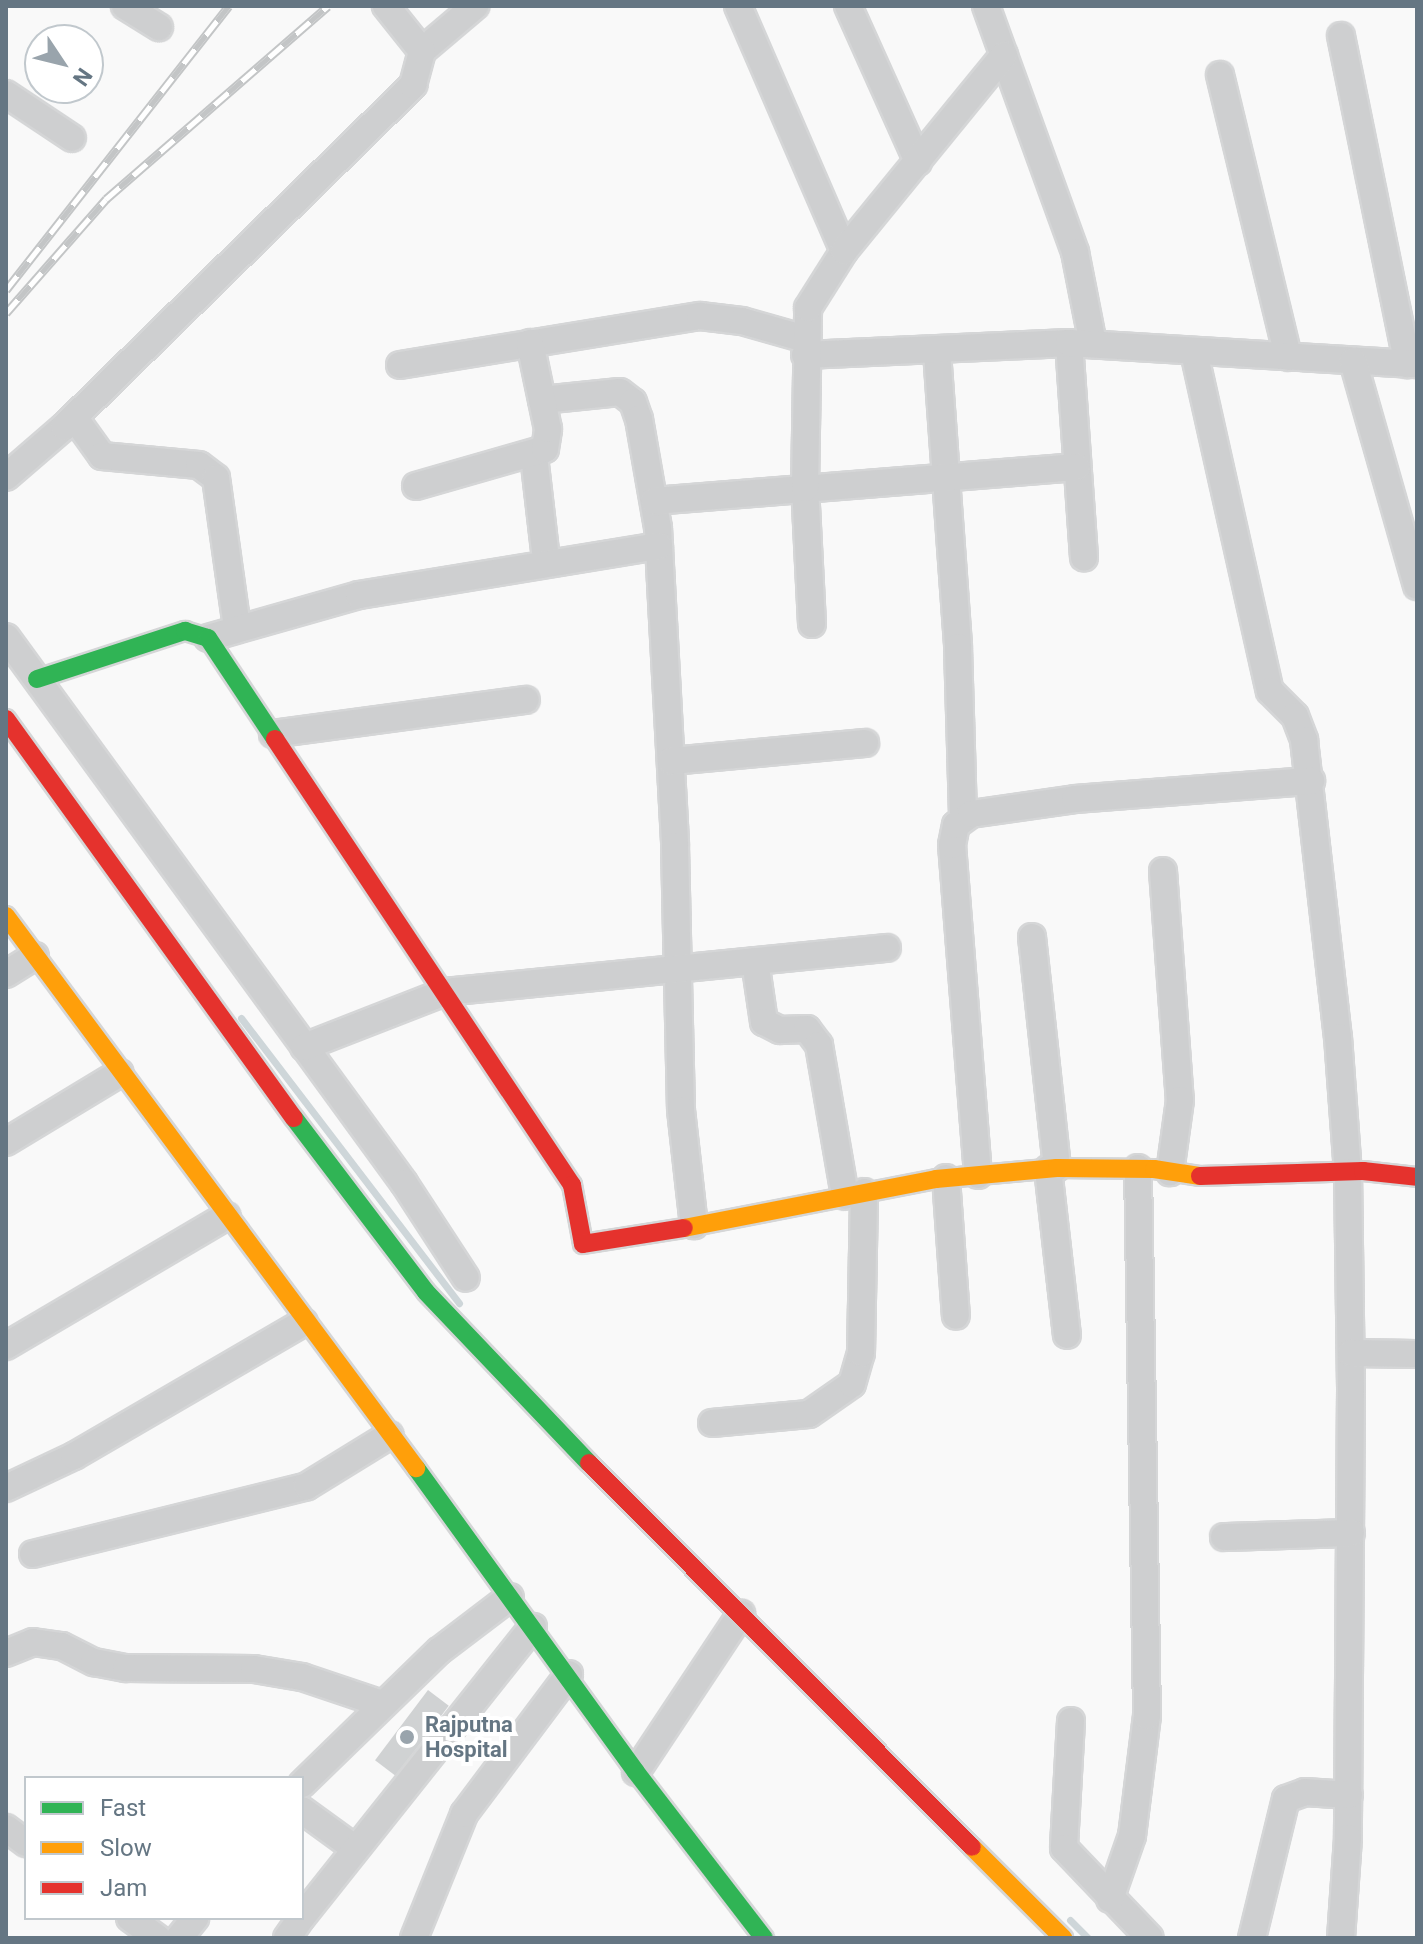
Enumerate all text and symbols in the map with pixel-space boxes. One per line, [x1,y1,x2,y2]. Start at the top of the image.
north arrow [24,24,104,104]
text: N [68,63,97,90]
place label: Rajputna Hospital [425,1711,513,1762]
marker: Rajputna Hospital [396,1726,418,1748]
legend [24,1776,304,1920]
text: Fast [100,1794,146,1822]
text: Slow [100,1834,152,1862]
text: Jam [100,1874,147,1902]

